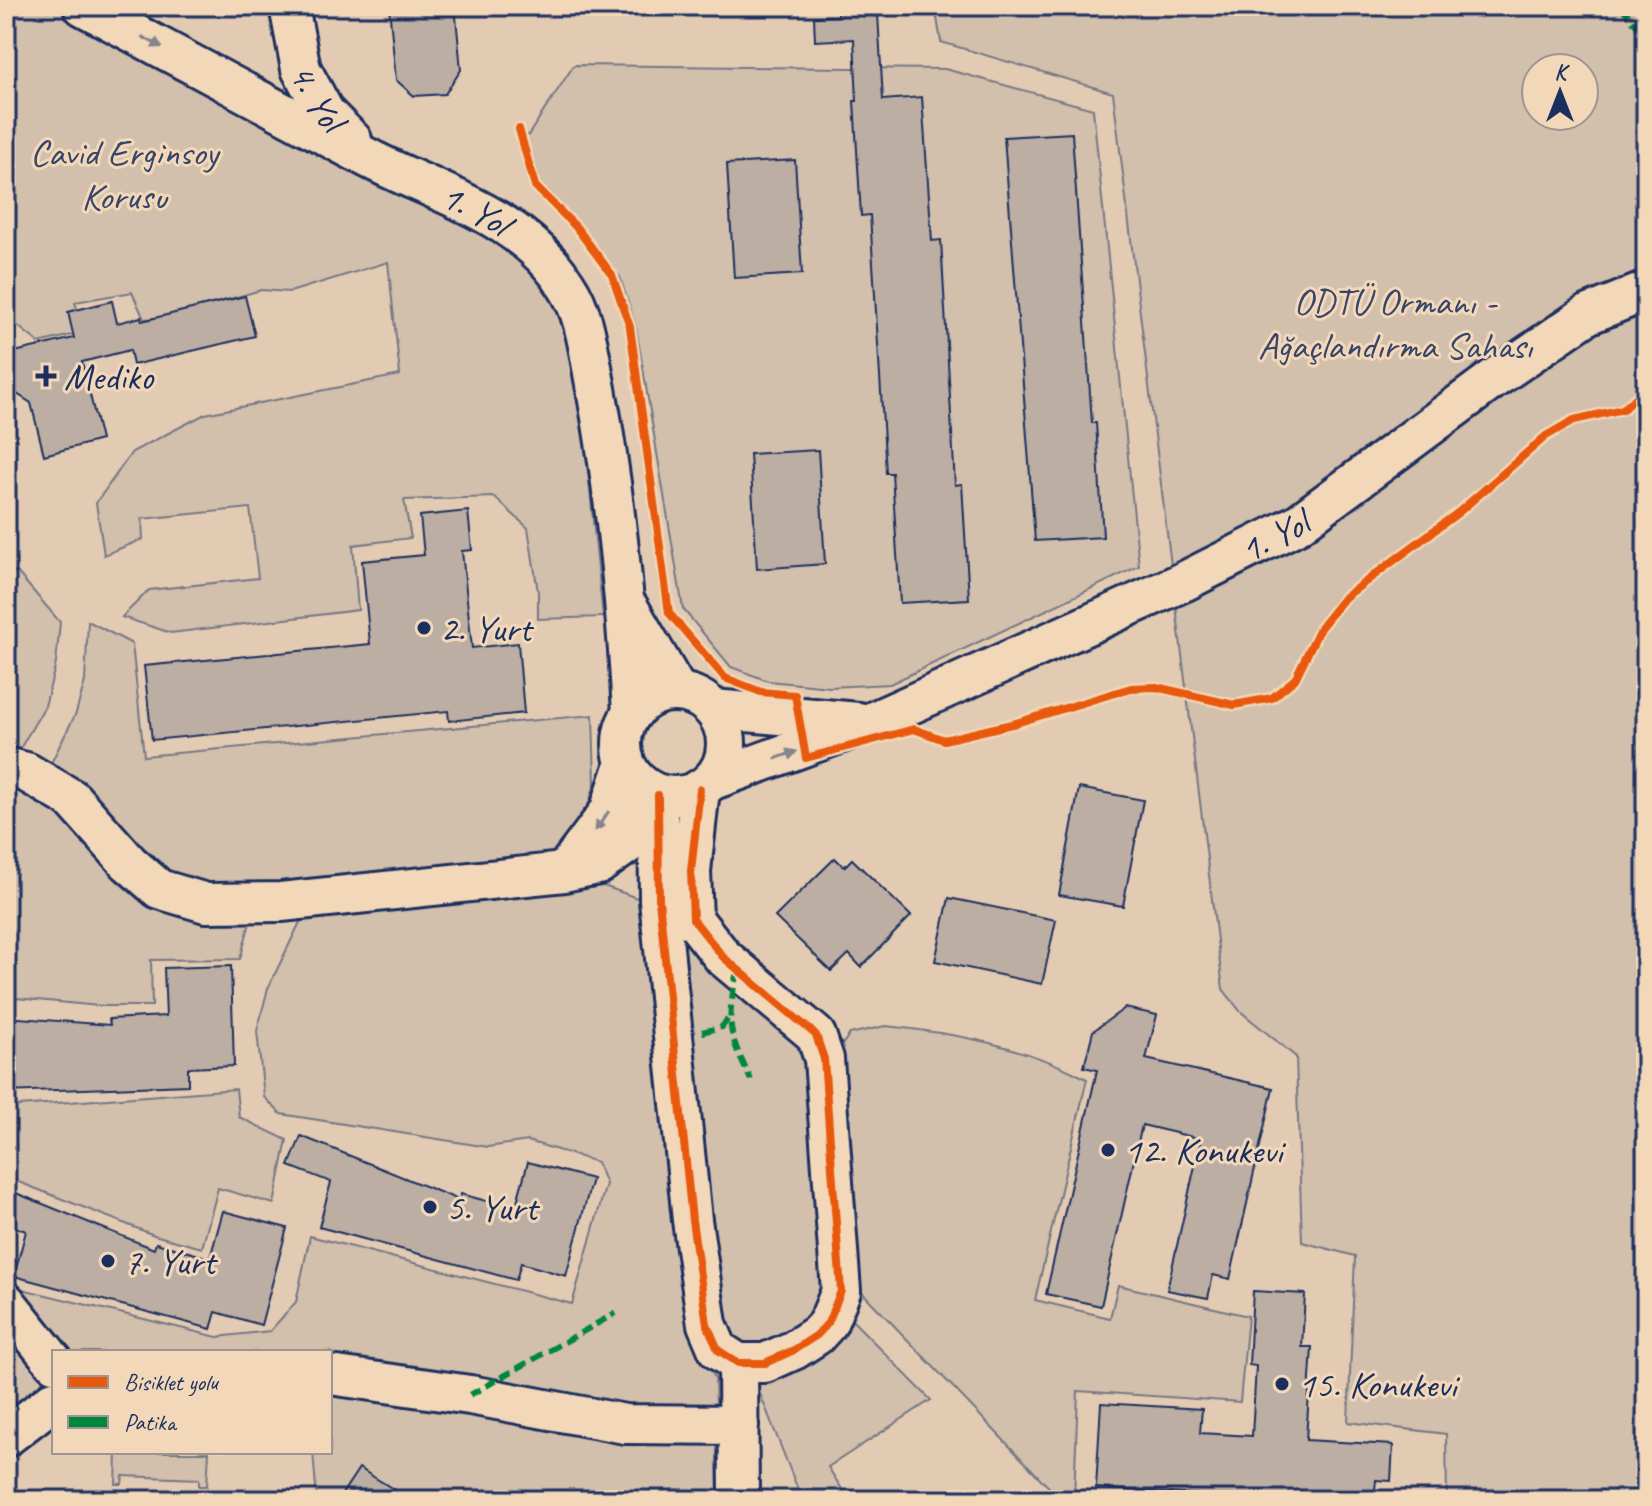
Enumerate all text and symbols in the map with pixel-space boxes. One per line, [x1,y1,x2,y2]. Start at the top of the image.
one-way arrow [140,36,163,49]
north arrow [1520,52,1600,132]
street label: 4. Yol [278,55,358,147]
text: K [1554,59,1570,87]
park label: Cavid Erginsoy Korusu [30,129,221,220]
street label: 1. Yol [434,172,524,250]
park label: ODTÜ Ormanı - Ağaçlandırma Sahası [1258,278,1534,369]
place label: Mediko [64,353,155,400]
marker: Mediko [35,365,57,387]
street label: 1. Yol [1232,497,1324,574]
place label: 2. Yurt [440,605,534,652]
marker: 2. Yurt [415,619,433,637]
one-way arrow [775,748,799,760]
one-way arrow [594,811,610,832]
place label: 12. Konukevi [1124,1127,1286,1174]
marker: 12. Konukevi [1099,1141,1117,1159]
place label: 5. Yurt [446,1184,540,1231]
marker: 5. Yurt [421,1198,439,1216]
place label: 7. Yurt [124,1238,218,1285]
marker: 7. Yurt [99,1252,117,1270]
legend [52,1350,332,1454]
place label: 15. Konukevi [1298,1361,1460,1408]
text: Bisiklet yolu [124,1367,220,1397]
marker: 15. Konukevi [1273,1375,1291,1393]
text: Patika [124,1407,178,1437]

